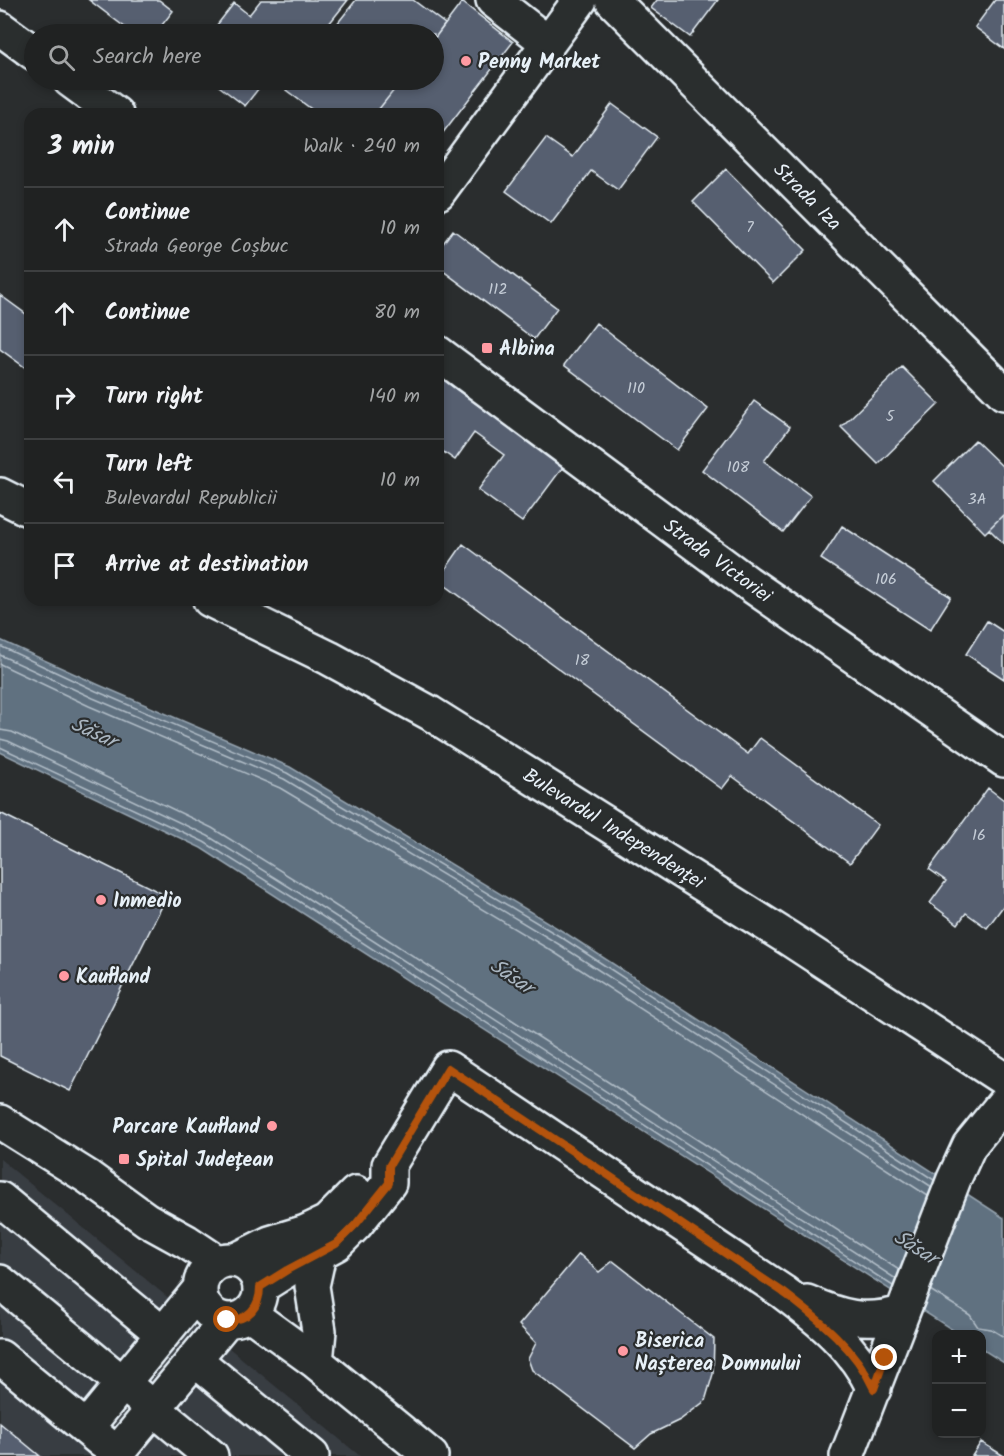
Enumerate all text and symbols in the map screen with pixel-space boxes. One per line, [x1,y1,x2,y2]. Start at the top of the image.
search box [24,24,444,90]
text: Search here [93,40,201,75]
icon: search [45,41,78,74]
place label: Penny Market [478,47,601,79]
marker: Penny Market [459,54,473,68]
text: 3 min [48,126,115,168]
text: Walk · 240 m [303,131,420,163]
street label: Strada Iza [765,156,848,239]
text: Continue [105,196,190,231]
icon: ahead [48,213,81,246]
text: 10 m [380,213,420,245]
house number: 7 [746,215,754,240]
text: Strada George Coșbuc [105,231,289,263]
house number: 112 [488,277,508,302]
text: Continue [105,296,190,331]
icon: ahead [48,297,81,330]
text: 80 m [374,297,420,329]
place label: Albina [499,334,555,366]
marker: Albina [480,341,494,355]
house number: 110 [627,376,645,401]
text: Turn right [105,380,203,415]
icon: right [48,381,81,414]
text: 140 m [369,381,420,413]
house number: 5 [886,404,896,429]
text: Turn left [105,448,192,483]
house number: 108 [727,455,750,480]
icon: left [48,465,81,498]
text: 10 m [380,465,420,497]
text: Bulevardul Republicii [105,483,277,515]
house number: 3A [968,487,987,512]
street label: Strada Victoriei [656,511,779,613]
text: Arrive at destination [105,548,308,583]
icon: arrive [48,549,81,582]
house number: 106 [875,567,897,592]
house number: 18 [575,648,590,673]
water label: Săsar [65,709,125,760]
street label: Bulevardul Independenței [516,761,711,899]
house number: 16 [972,823,986,848]
place label: Inmedio [113,886,182,918]
marker: Inmedio [94,893,108,907]
water label: Săsar [483,950,543,1006]
place label: Kaufland [76,962,152,994]
marker: Kaufland [57,969,71,983]
place label: Parcare Kaufland [113,1112,261,1144]
marker: Parcare Kaufland [265,1119,279,1133]
place label: Spital Județean [136,1145,274,1177]
marker: Spital Județean [117,1152,131,1166]
water label: Săsar [887,1222,947,1277]
route start [213,1306,239,1332]
place label: Biserica Nașterea Domnului [635,1326,801,1381]
map controls [932,1330,986,1438]
button: + [932,1330,986,1384]
marker: Biserica Nașterea Domnului [616,1344,630,1358]
route end [871,1344,897,1370]
button: − [932,1384,986,1438]

